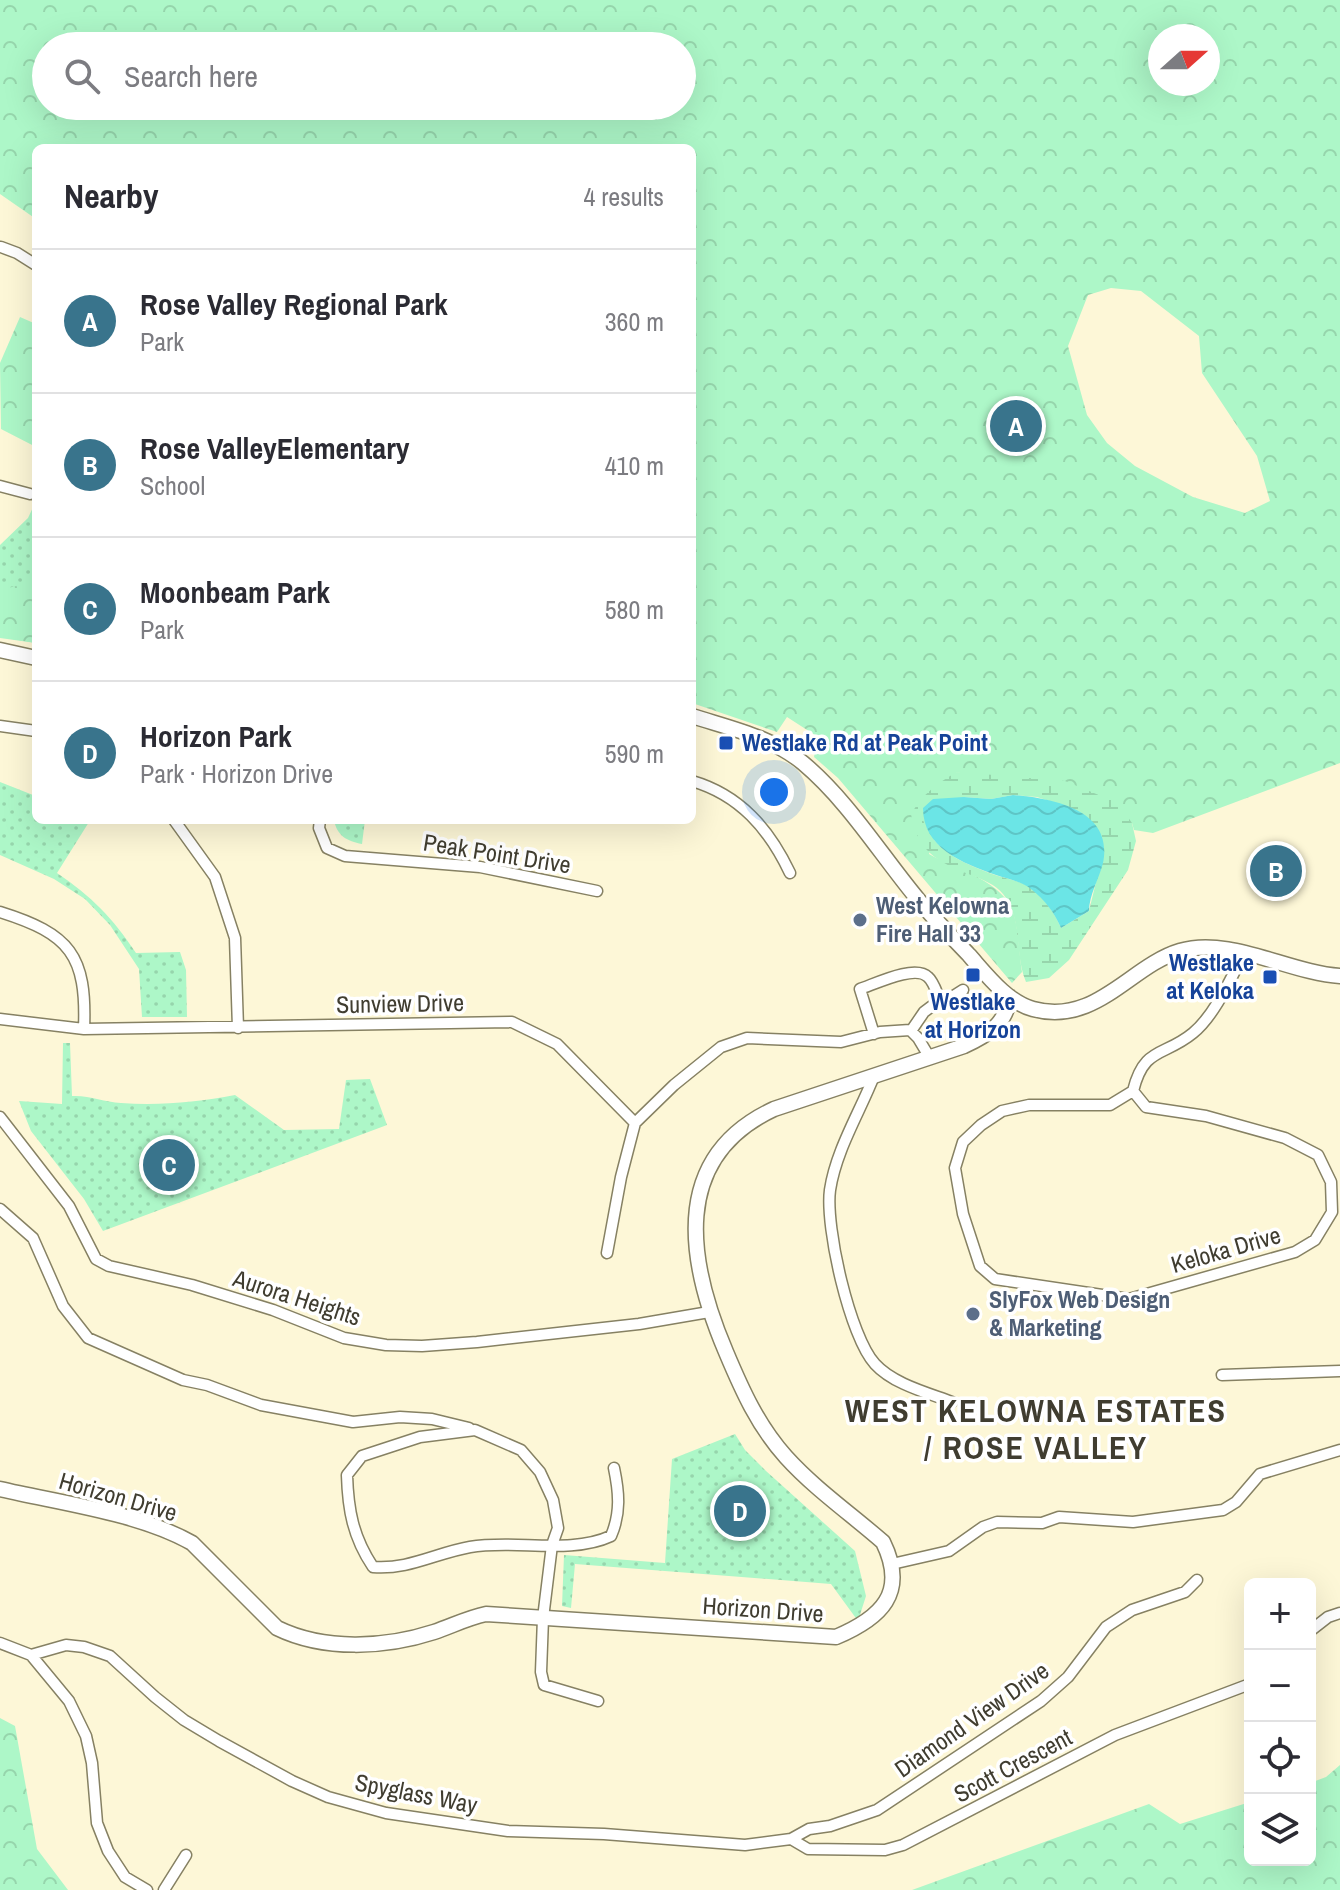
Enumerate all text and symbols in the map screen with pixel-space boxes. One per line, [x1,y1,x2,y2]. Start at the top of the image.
north arrow [1148,24,1220,96]
search box [32,32,696,120]
icon: search [60,54,104,98]
text: Search here [124,56,258,96]
text: Nearby [64,173,159,219]
text: 4 results [583,179,664,214]
text: Rose Valley Regional Park [140,284,448,324]
text: A [82,304,98,339]
text: 360 m [605,304,664,339]
text: Park [140,324,184,359]
pin: A [990,396,1042,456]
text: Rose ValleyElementary [140,428,409,468]
text: B [82,448,98,483]
text: 410 m [605,448,664,483]
text: School [140,468,205,503]
text: Moonbeam Park [140,572,330,612]
text: C [82,592,98,627]
text: 580 m [605,592,664,627]
text: Park [140,612,184,647]
text: Horizon Park [140,716,292,756]
place label: Westlake Rd at Peak Point [742,726,988,758]
marker: Westlake Rd at Peak Point [717,734,735,752]
text: D [82,736,98,771]
text: 590 m [605,736,664,771]
text: Park · Horizon Drive [140,756,333,791]
your location [754,772,794,812]
street label: Peak Point Drive [421,826,573,880]
pin: B [1250,841,1302,901]
place label: West Kelowna Fire Hall 33 [876,889,1009,949]
marker: West Kelowna Fire Hall 33 [851,911,869,929]
place label: Westlake at Keloka [1166,946,1254,1006]
marker: Westlake at Horizon [964,966,982,984]
marker: Westlake at Keloka [1261,968,1279,986]
place label: Westlake at Horizon [925,985,1021,1045]
street label: Sunview Drive [336,986,464,1020]
pin: C [143,1135,195,1195]
street label: Keloka Drive [1167,1218,1284,1280]
street label: Aurora Heights [228,1261,365,1333]
place label: SlyFox Web Design & Marketing [989,1283,1170,1343]
marker: SlyFox Web Design & Marketing [964,1305,982,1323]
district label: WEST KELOWNA ESTATES / ROSE VALLEY [845,1389,1227,1469]
street label: Horizon Drive [56,1464,181,1528]
pin: D [714,1481,766,1541]
map controls [1244,1578,1316,1866]
button: + [1244,1578,1316,1650]
street label: Horizon Drive [701,1589,825,1629]
button: − [1244,1650,1316,1722]
street label: Diamond View Drive [888,1654,1055,1784]
street label: Scott Crescent [948,1720,1077,1810]
button: locate [1244,1722,1316,1794]
street label: Spyglass Way [352,1765,480,1821]
button: layers [1244,1794,1316,1866]

